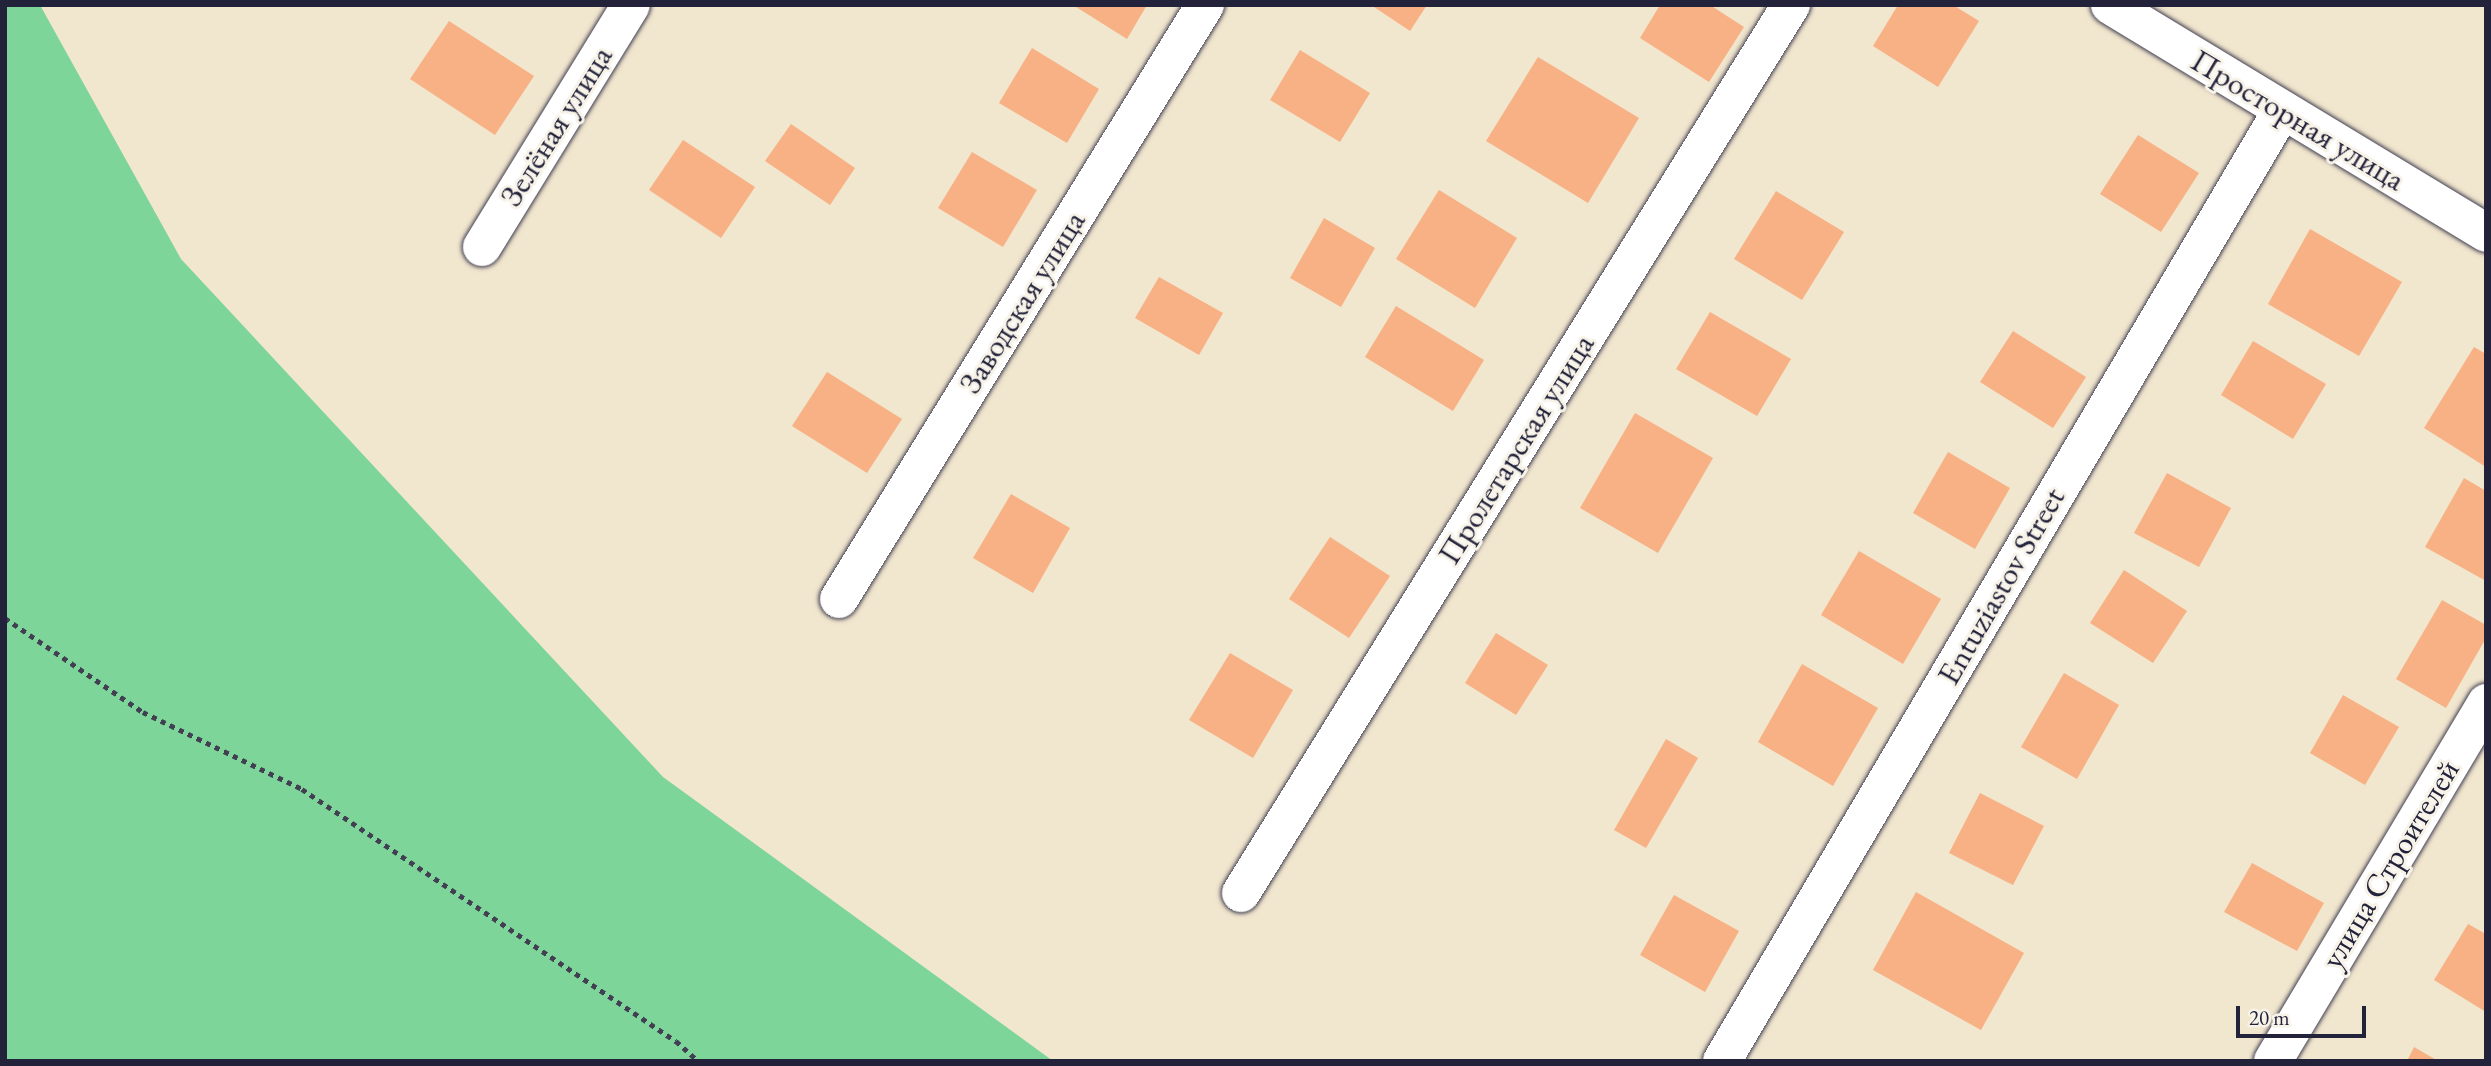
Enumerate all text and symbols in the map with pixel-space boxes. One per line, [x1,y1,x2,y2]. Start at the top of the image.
street label: Зелёная улица [492,39,620,213]
street label: Просторная улица [2184,41,2412,199]
street label: Заводская улица [951,204,1093,400]
street label: Пролетарская улица [1430,327,1602,571]
street label: Entuziastov Street [1929,481,2073,691]
street label: улица Строителей [2313,753,2467,975]
scale bar [2239,992,2368,1036]
text: 20 m [2249,1004,2290,1031]

